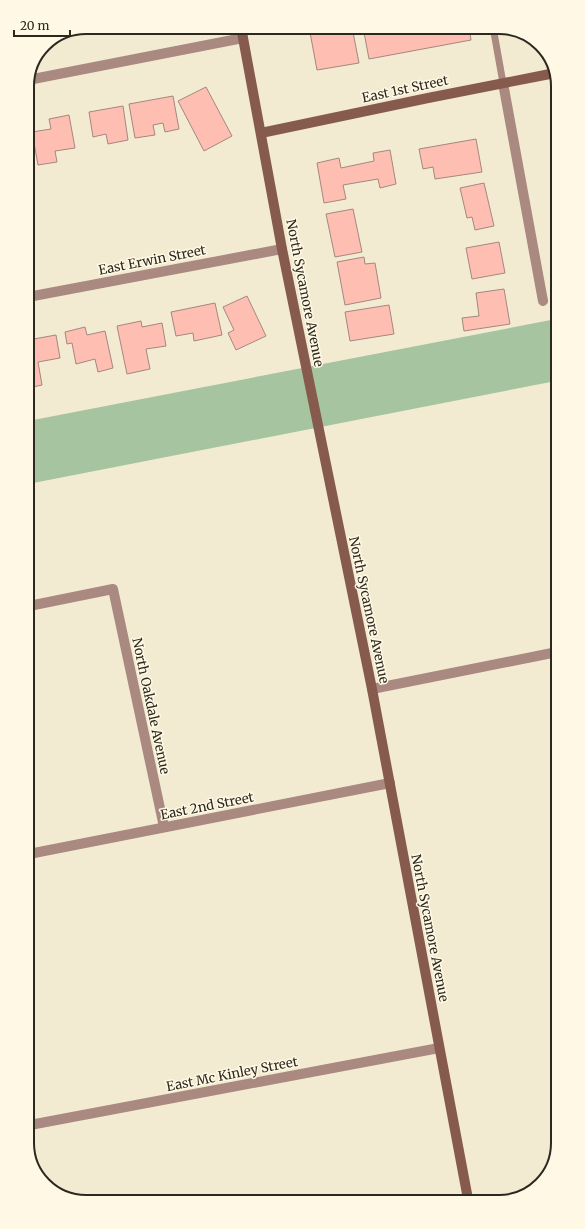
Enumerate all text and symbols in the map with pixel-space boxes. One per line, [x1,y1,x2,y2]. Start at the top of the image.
scale bar [14,12,70,38]
text: 20 m [20,18,49,33]
street label: East 1st Street [360,72,450,106]
street label: North Sycamore Avenue [282,218,328,368]
street label: East Erwin Street [97,241,207,279]
street label: North Sycamore Avenue [345,535,393,685]
street label: North Oakdale Avenue [128,636,174,776]
street label: East 2nd Street [159,789,255,823]
street label: North Sycamore Avenue [407,853,453,1003]
street label: East Mc Kinley Street [165,1053,299,1095]

